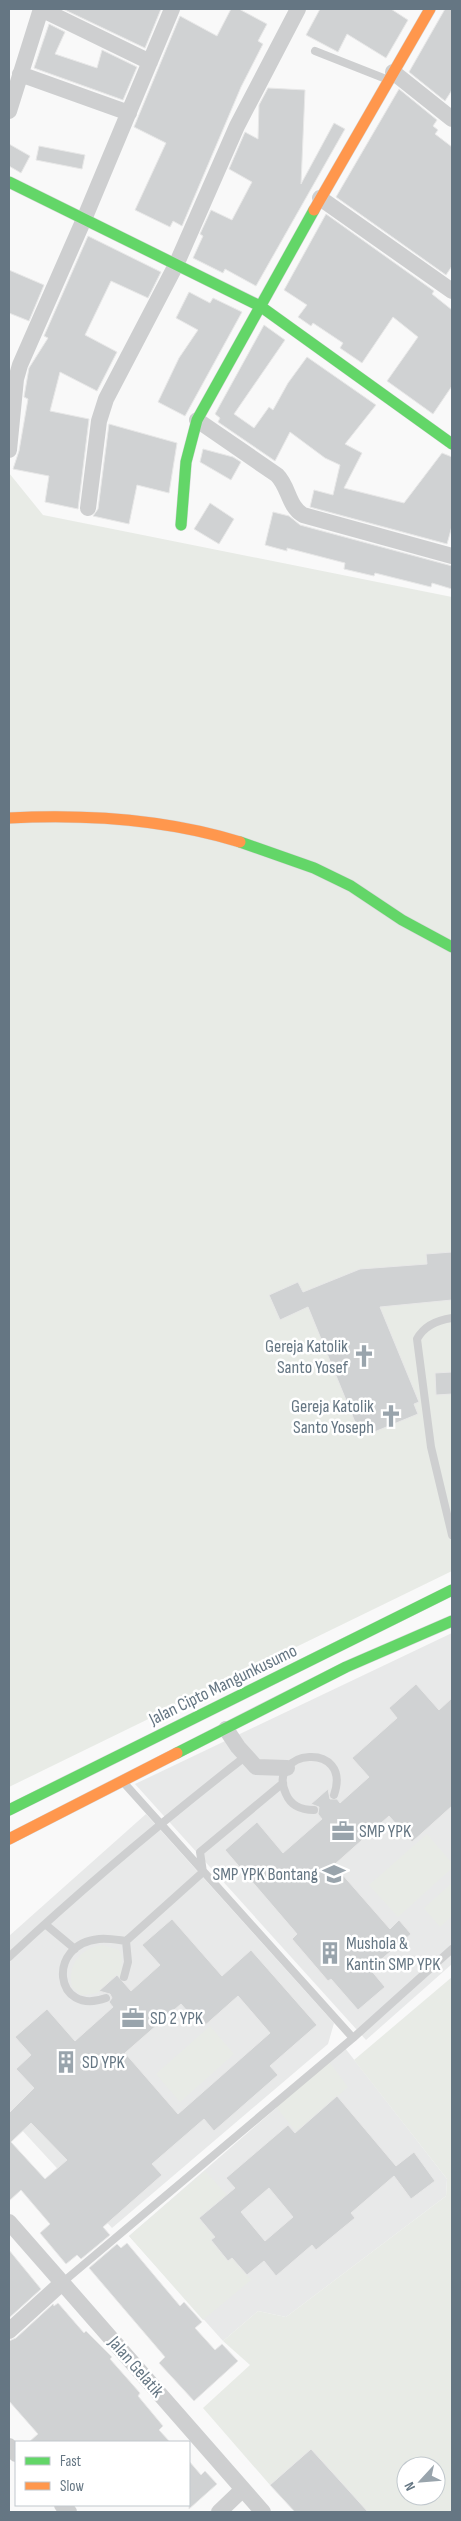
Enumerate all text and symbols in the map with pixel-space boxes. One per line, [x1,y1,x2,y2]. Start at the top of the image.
place label: Gereja Katolik Santo Yosef [265,1336,349,1378]
church icon: Gereja Katolik Santo Yosef [351,1343,377,1369]
place label: Gereja Katolik Santo Yoseph [291,1396,374,1438]
church icon: Gereja Katolik Santo Yoseph [378,1403,404,1429]
street label: Jalan Cipto Mangunkusumo [145,1640,300,1730]
office icon: SMP YPK [330,1818,356,1844]
place label: SMP YPK [359,1821,412,1842]
school or university icon: SMP YPK Bontang [321,1861,347,1887]
place label: SMP YPK Bontang [212,1864,318,1885]
place label: Mushola & Kantin SMP YPK [346,1933,441,1975]
building icon: Mushola & Kantin SMP YPK [317,1940,343,1966]
office icon: SD 2 YPK [120,2005,146,2031]
place label: SD 2 YPK [150,2008,204,2029]
building icon: SD YPK [53,2049,79,2075]
place label: SD YPK [82,2052,126,2073]
street label: Jalan Gelatik [103,2332,168,2402]
legend [15,2441,190,2506]
text: Fast [60,2452,82,2471]
north arrow [396,2456,446,2506]
text: Slow [60,2477,84,2496]
text: N [400,2479,419,2494]

